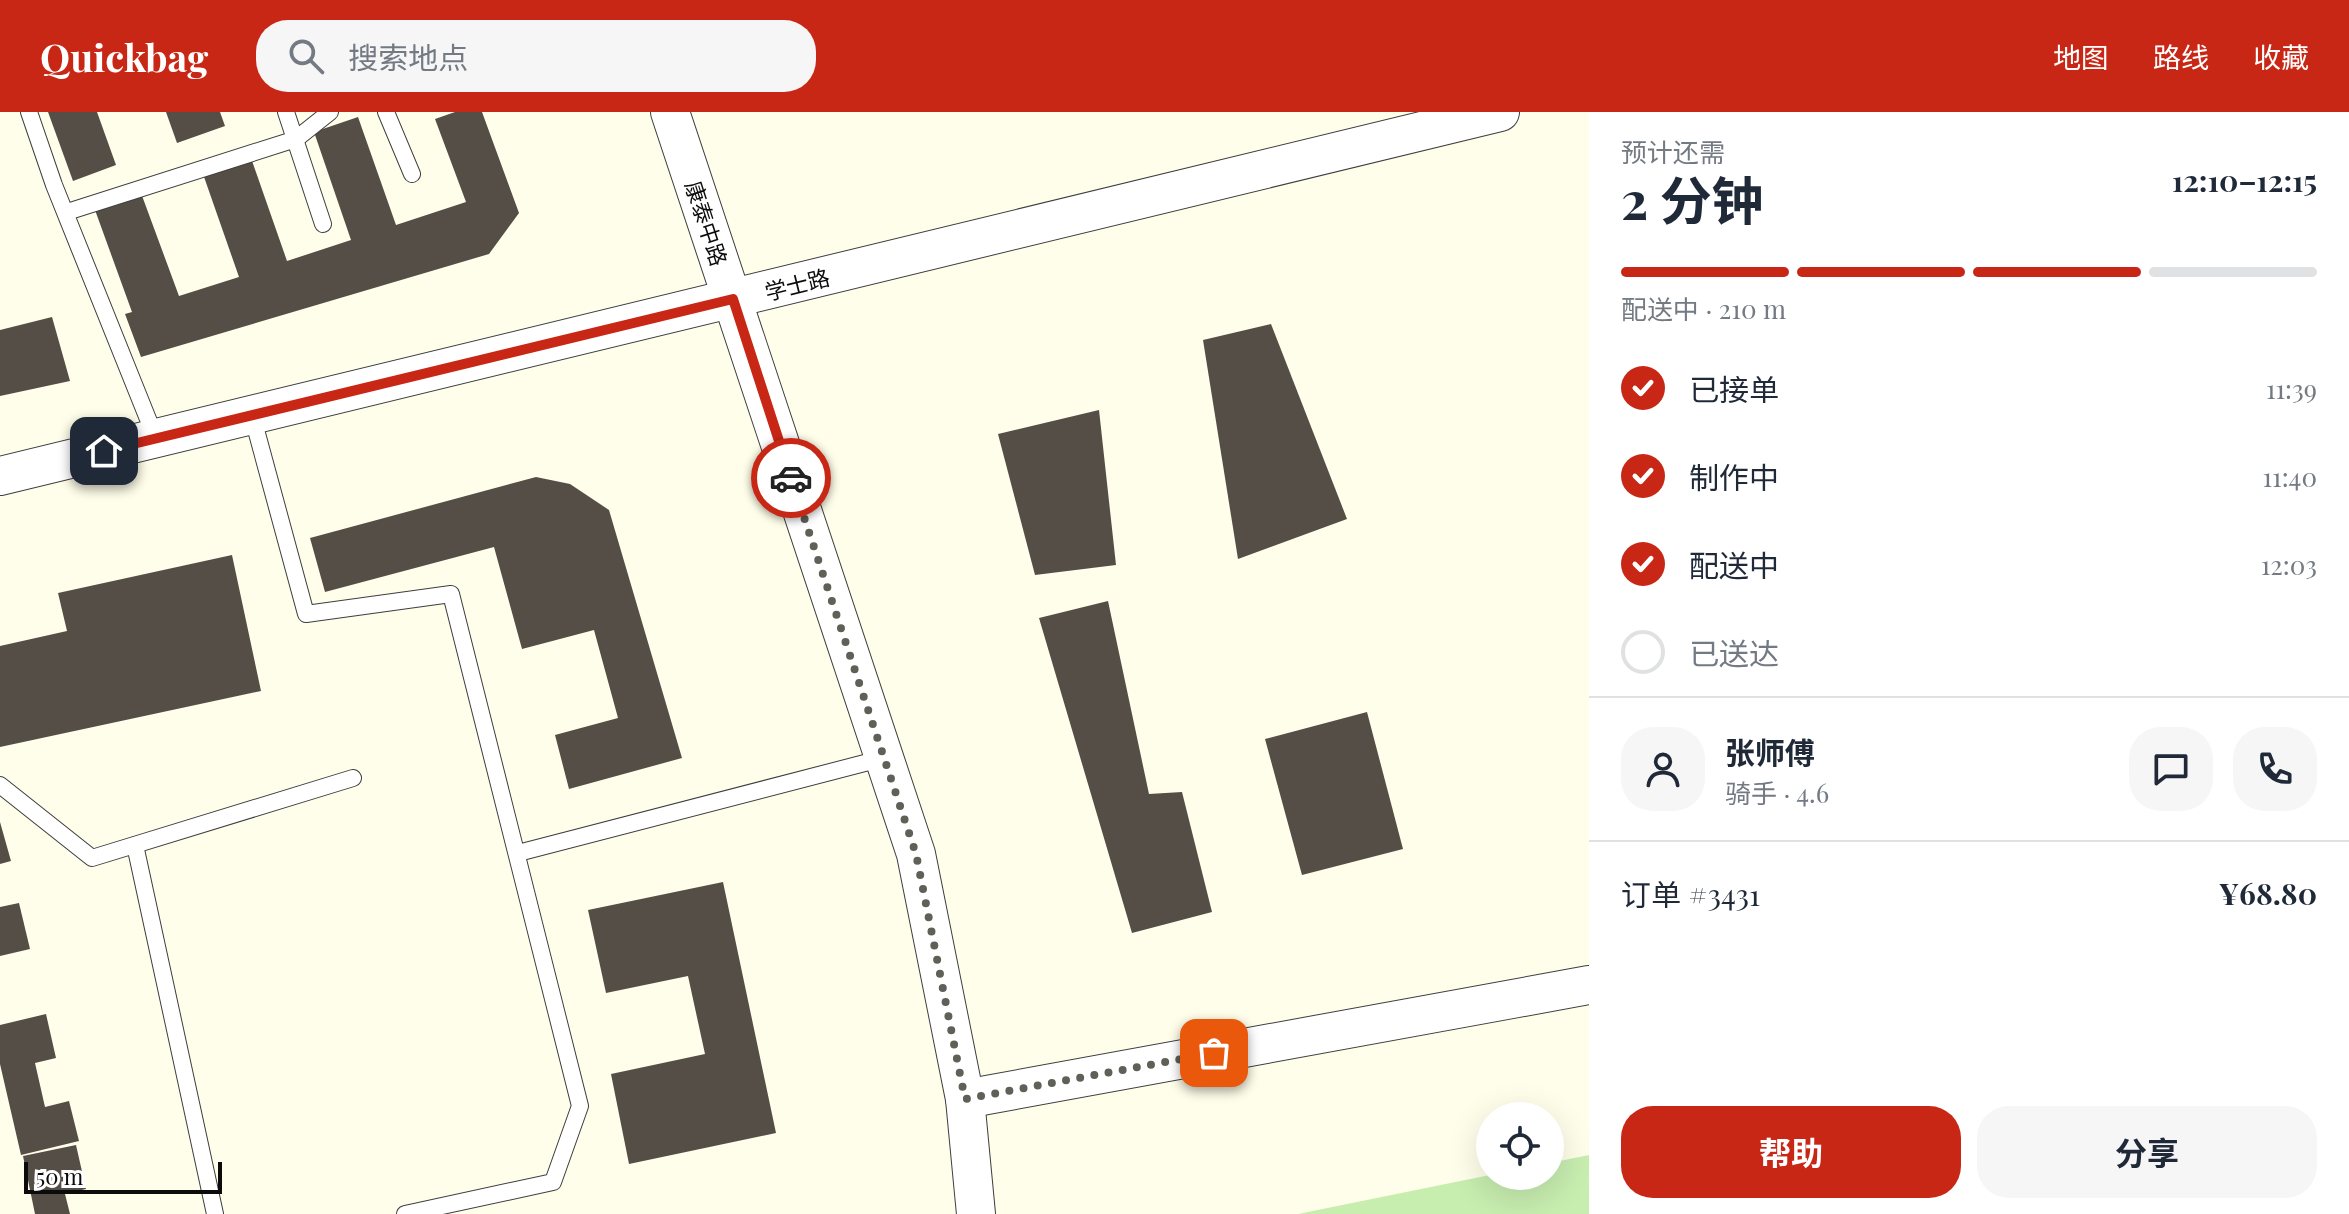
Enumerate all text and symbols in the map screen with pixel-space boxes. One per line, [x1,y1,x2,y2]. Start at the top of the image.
search box [256,20,816,92]
text: Quickbag [40,31,208,82]
icon: search [284,34,328,78]
text: 搜索地点 [348,37,468,77]
text: 地图 [2053,38,2109,75]
text: 路线 [2153,38,2209,75]
text: 收藏 [2253,38,2309,75]
text: 预计还需 [1621,134,1725,169]
text: 12:10–12:15 [2172,160,2317,200]
text: 2 分钟 [1621,164,1764,233]
street label: 康泰中路 [679,177,735,269]
street label: 学士路 [761,261,833,307]
text: 配送中 · 210 m [1621,291,1786,326]
icon: check [1621,366,1665,410]
text: 已接单 [1689,369,1779,409]
text: 11:39 [2266,371,2317,406]
pin [70,417,138,485]
icon: home [82,429,126,473]
courier [751,438,831,518]
icon: check [1621,454,1665,498]
icon: car [769,456,813,500]
text: 制作中 [1689,457,1779,497]
text: 11:40 [2262,459,2317,494]
icon: check [1621,542,1665,586]
text: 配送中 [1689,545,1779,585]
text: 12:03 [2261,547,2317,582]
text: 已送达 [1689,633,1779,673]
button: person [1621,727,1705,811]
button: chat [2129,727,2213,811]
button: phone [2233,727,2317,811]
text: 张师傅 [1725,732,1815,772]
text: 骑手 · 4.6 [1725,775,1829,810]
text: ¥68.80 [2219,873,2317,913]
text: 订单 #3431 [1621,874,1760,914]
pin [1180,1019,1248,1087]
icon: bag [1192,1031,1236,1075]
map controls [1476,1102,1564,1190]
button: locate [1476,1102,1564,1190]
button: 帮助 [1621,1106,1961,1198]
button: 分享 [1977,1106,2317,1198]
scale bar [24,1158,222,1194]
text: 50 m [36,1161,83,1191]

